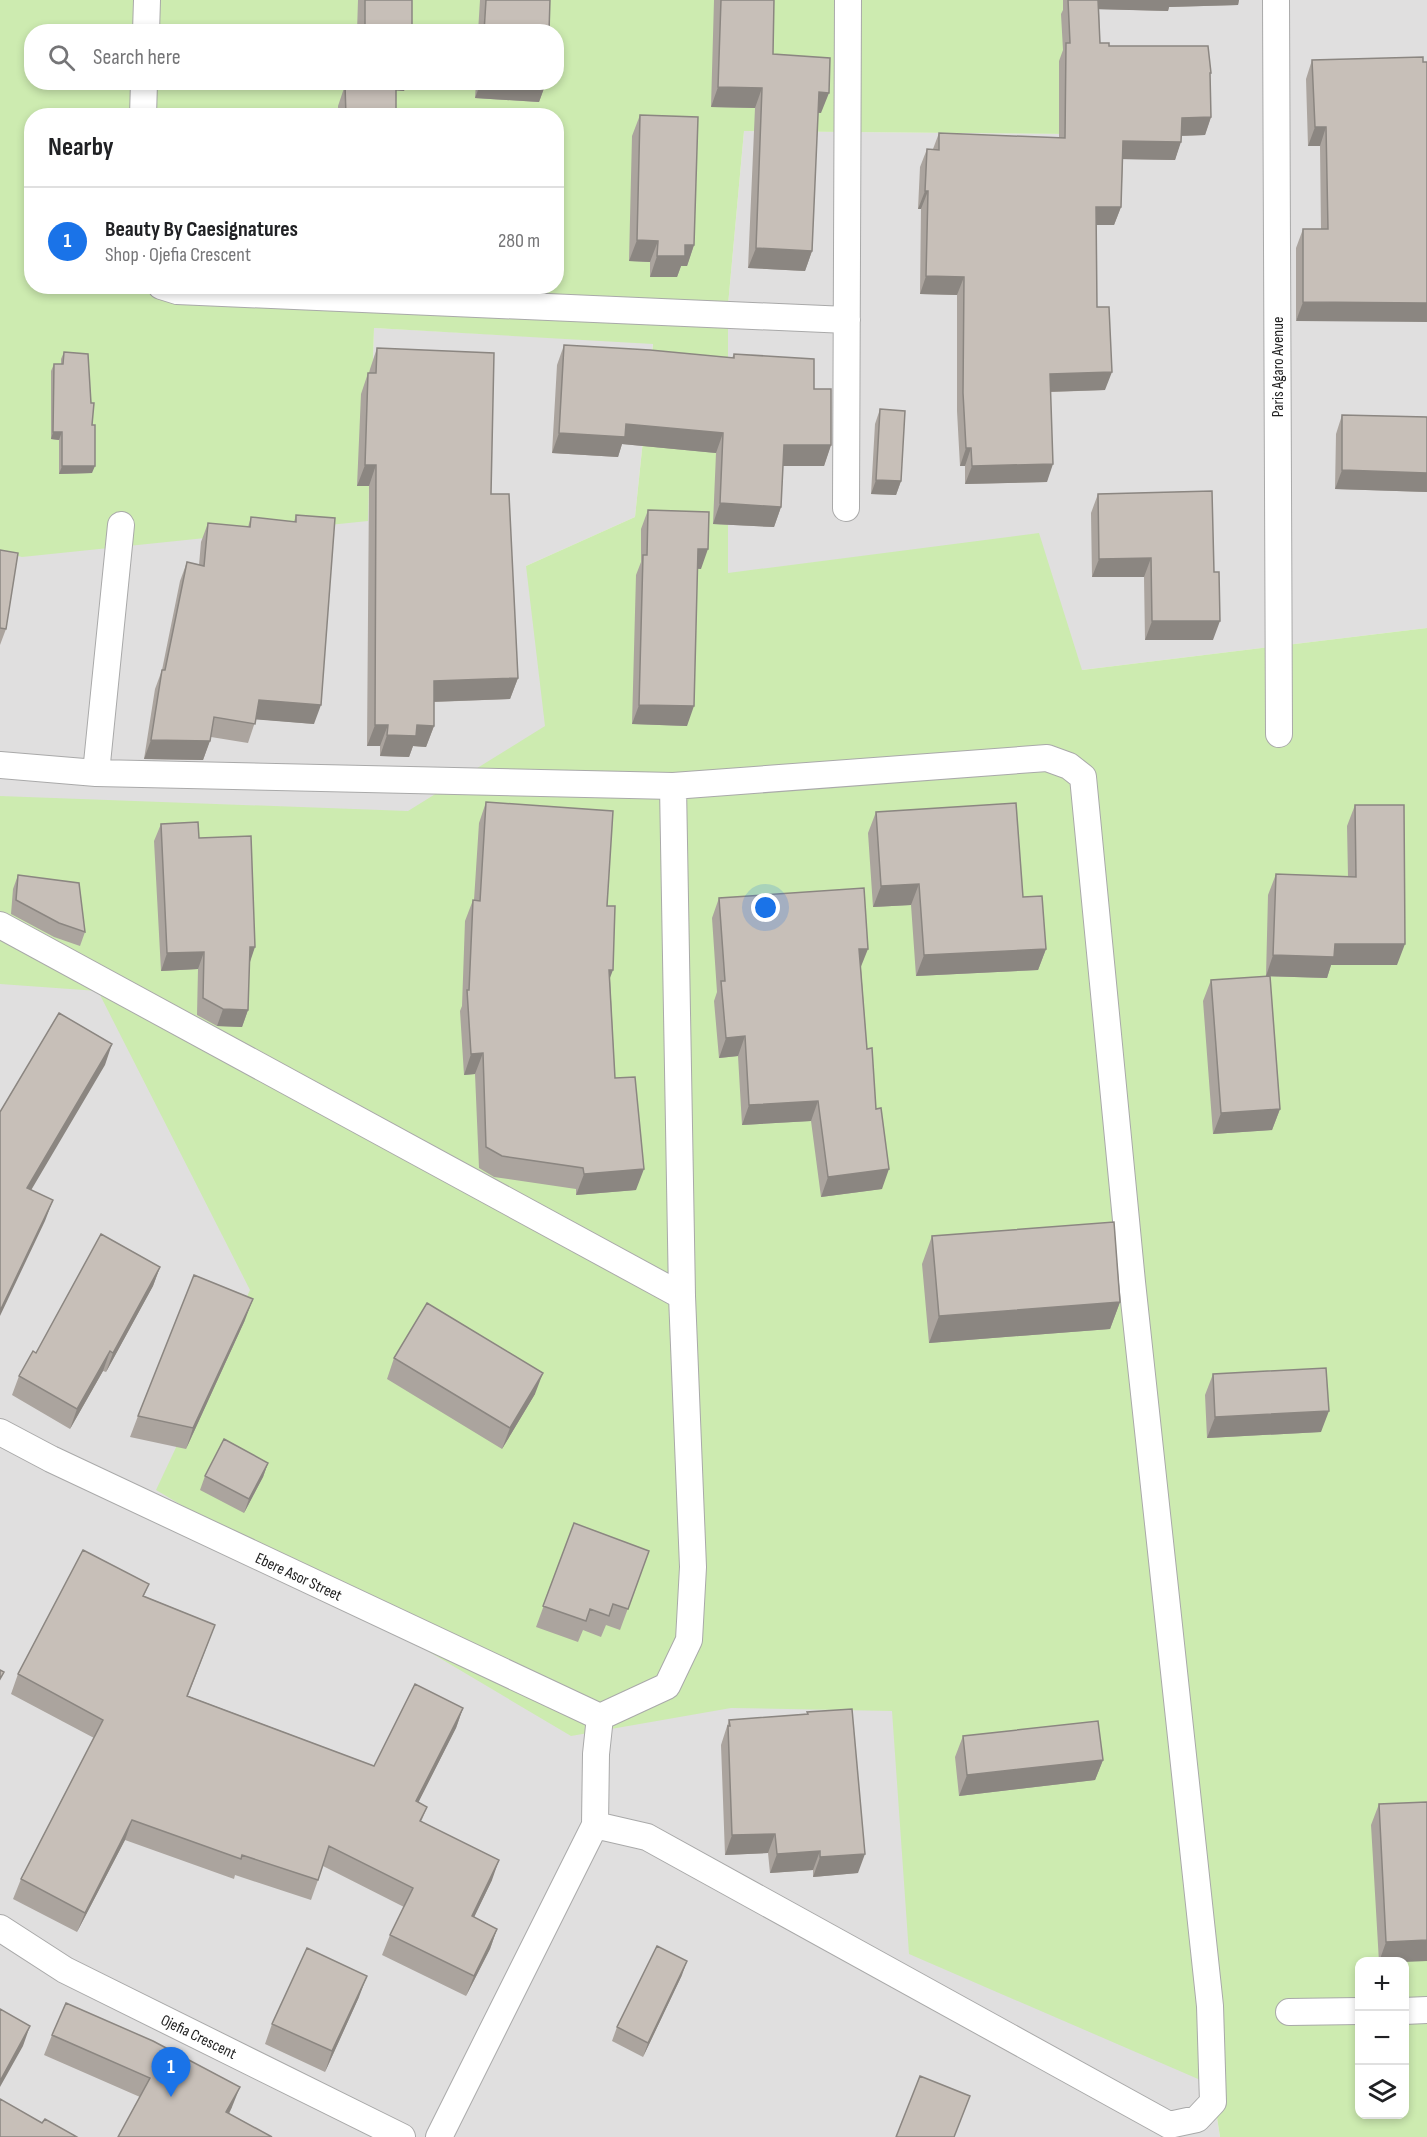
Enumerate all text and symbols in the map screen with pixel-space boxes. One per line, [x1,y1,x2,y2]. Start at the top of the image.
search box [24,24,564,90]
icon: search [45,41,78,74]
text: Search here [93,44,180,71]
text: Nearby [48,132,114,163]
text: Beauty By Caesignatures [105,216,298,243]
text: 1 [64,229,71,253]
text: 280 m [498,229,540,253]
text: Shop · Ojefia Crescent [105,243,251,267]
street label: Paris Agaro Avenue [1269,317,1288,417]
your location [751,893,780,922]
street label: Ebere Asor Street [252,1549,345,1606]
map controls [1355,1957,1409,2119]
button: + [1355,1957,1409,2011]
street label: Ojefia Crescent [157,2011,239,2064]
button: − [1355,2011,1409,2065]
pin: 1 [152,2048,190,2097]
button: layers [1355,2065,1409,2119]

